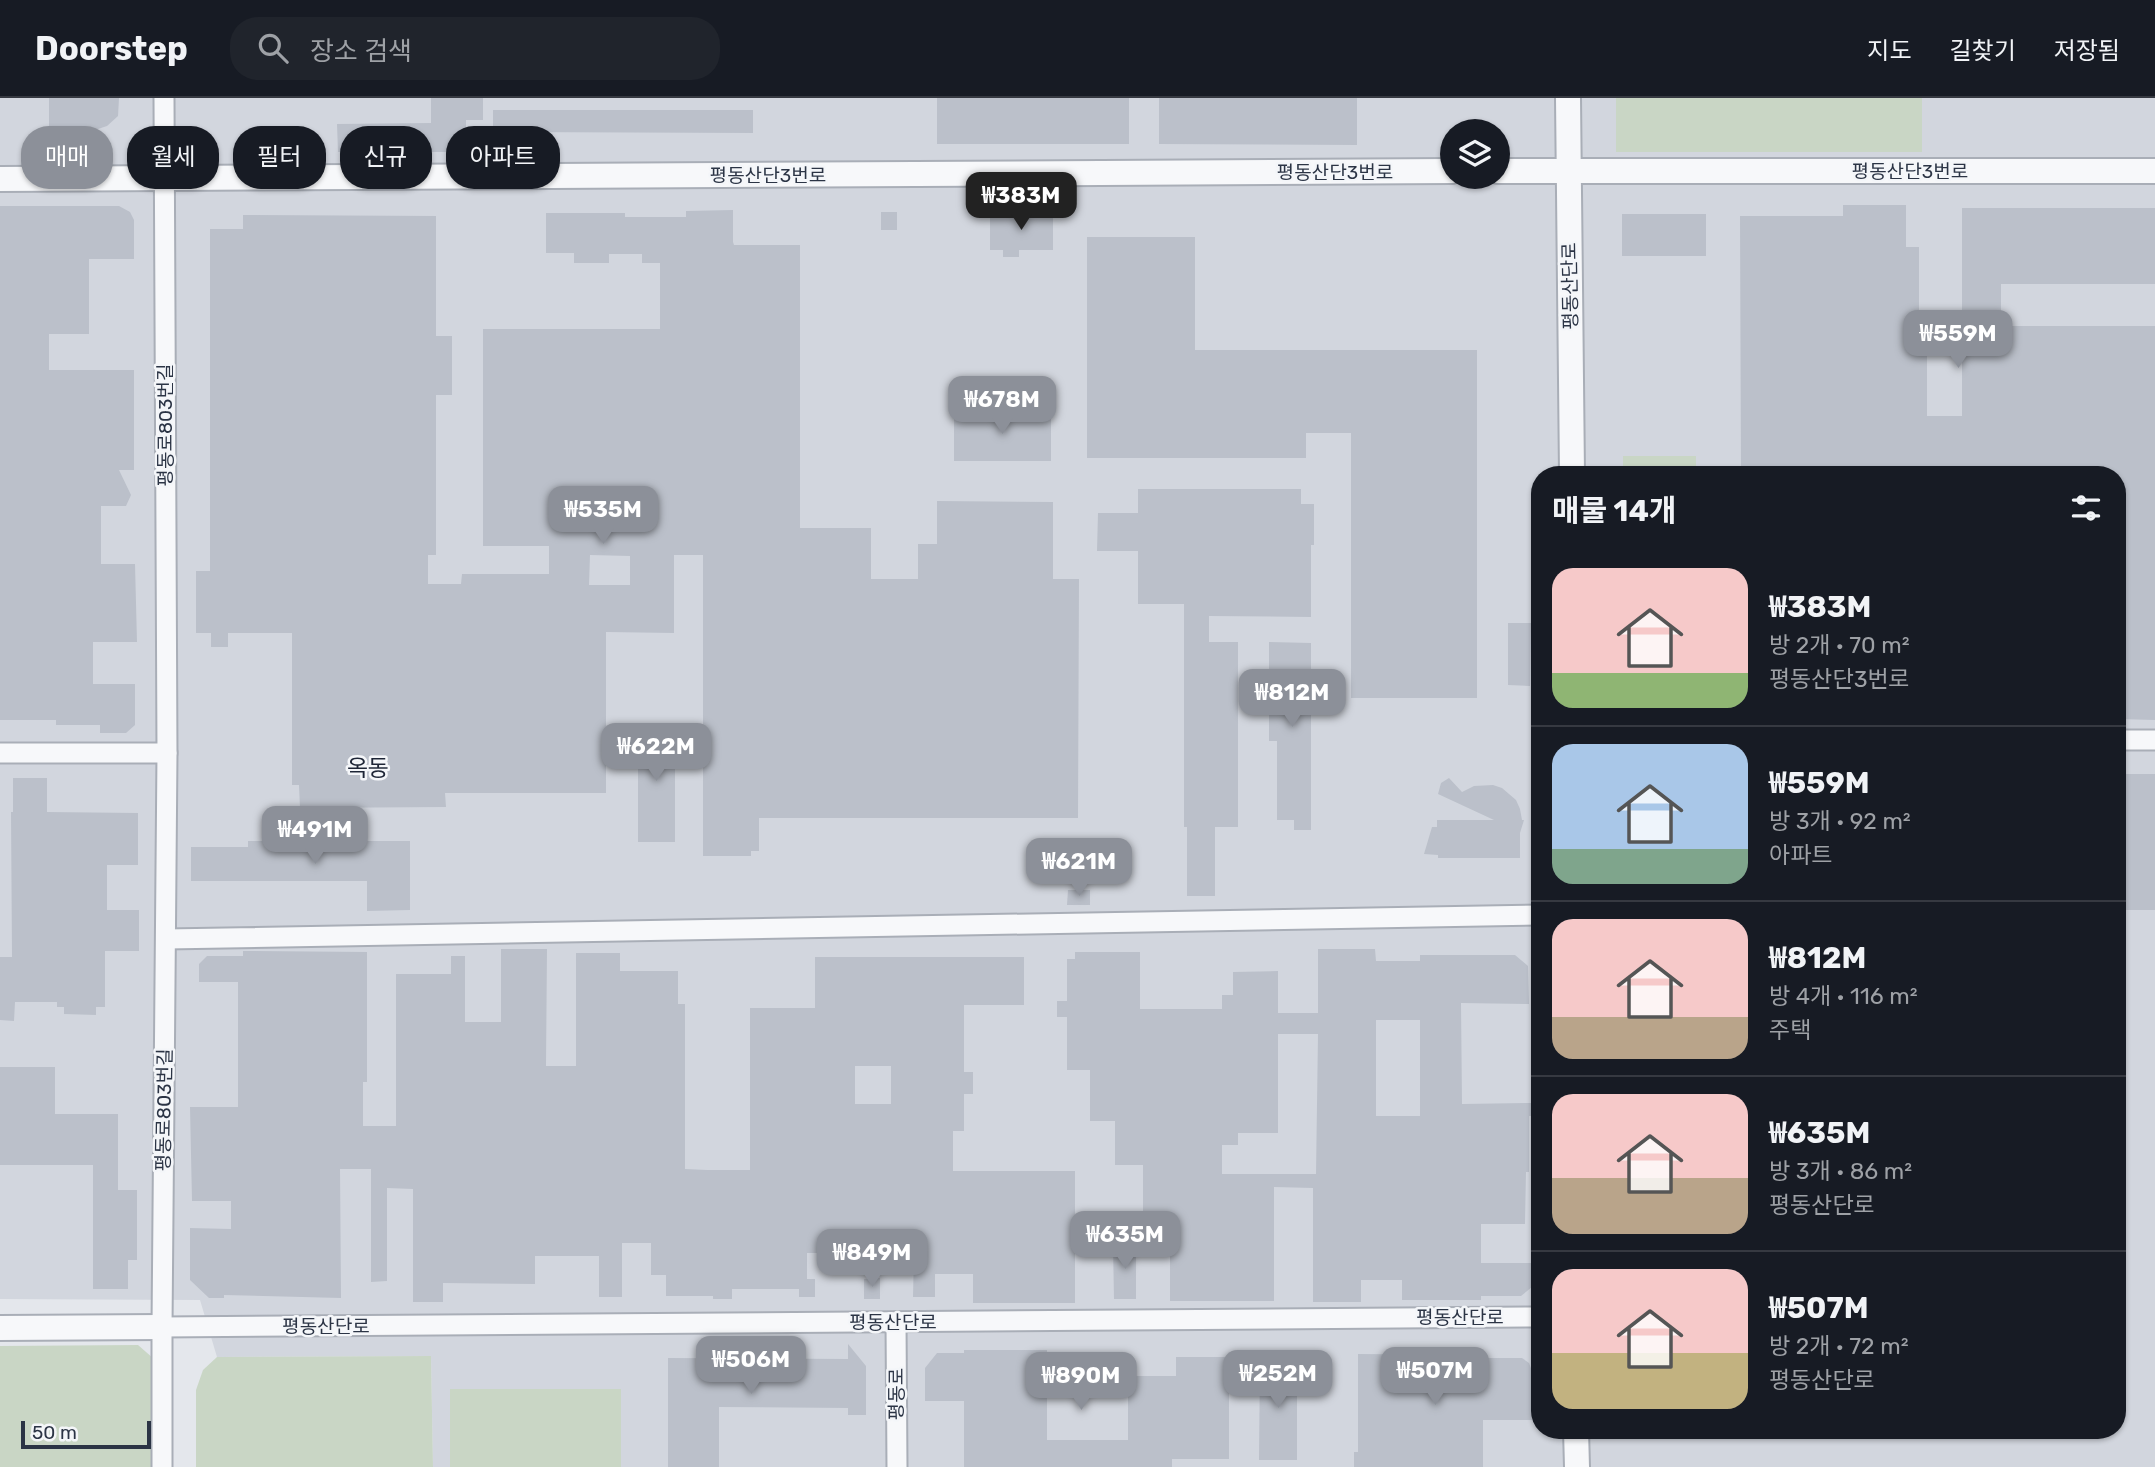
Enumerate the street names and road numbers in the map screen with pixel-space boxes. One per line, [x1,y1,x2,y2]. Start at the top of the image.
street label: 평동산단3번로 [1852,160,1968,183]
street label: 평동산단3번로 [1277,161,1393,184]
street label: 평동산단3번로 [710,164,826,187]
street label: 평동산단로 [1558,242,1582,330]
street label: 평동로803번길 [154,364,177,486]
street label: 평동로803번길 [151,1048,177,1172]
street label: 평동산단로 [1416,1306,1504,1329]
street label: 평동산단로 [849,1311,937,1334]
street label: 평동산단로 [282,1315,370,1338]
street label: 평동로 [885,1368,908,1420]

